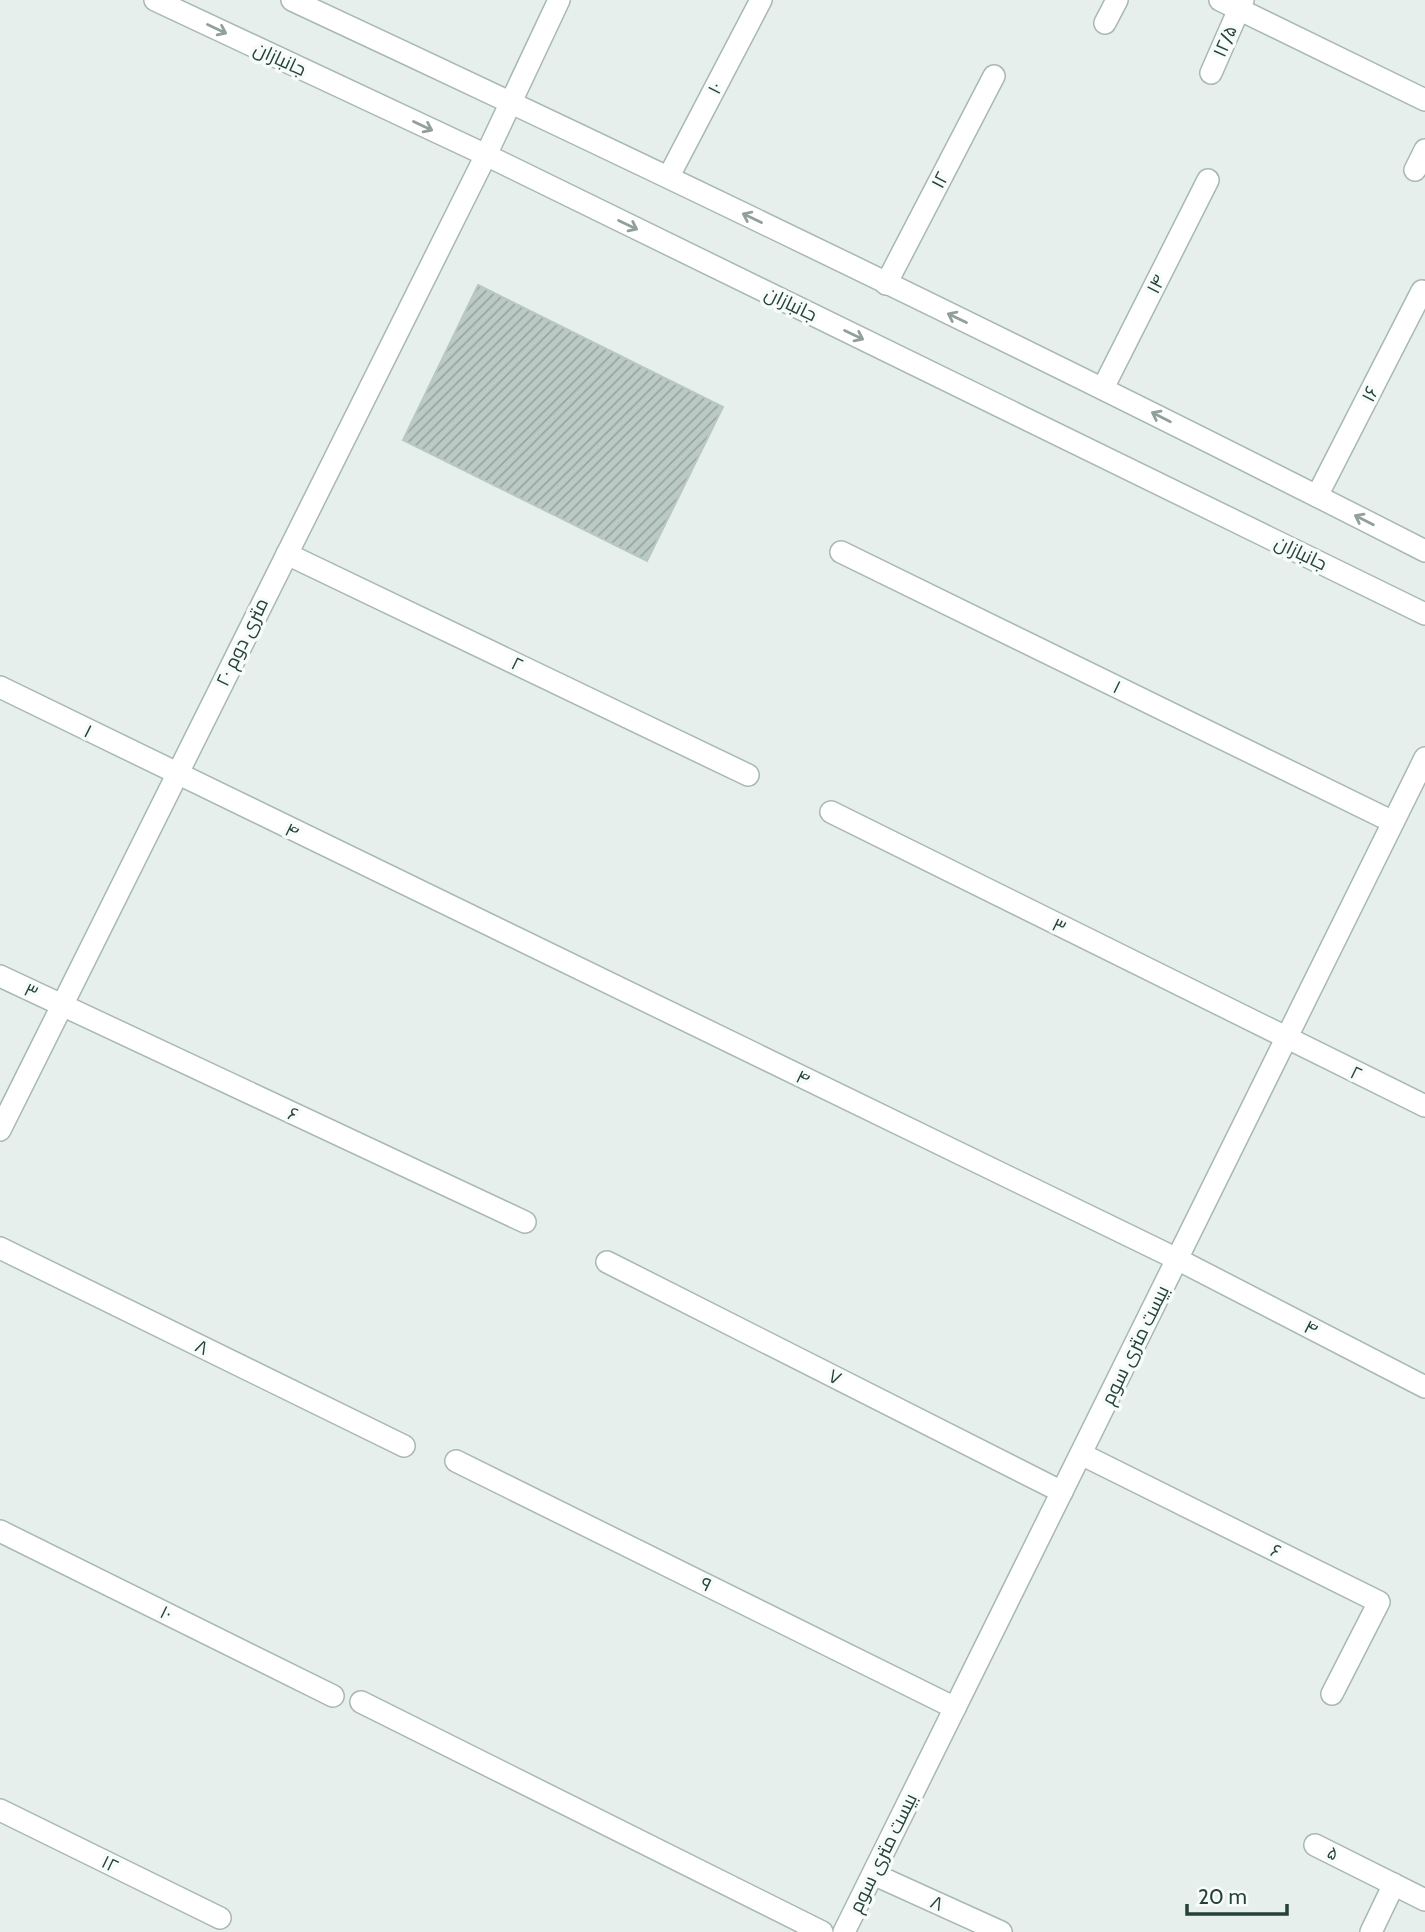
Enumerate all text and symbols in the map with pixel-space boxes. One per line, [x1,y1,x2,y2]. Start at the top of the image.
street label: ۱۲/۵ [1208,22,1242,60]
one-way arrow [206,23,227,36]
street label: جانبازان [250,37,310,81]
street label: ۱۰ [702,78,728,98]
one-way arrow [412,120,433,133]
street label: ۱۲ [926,168,954,192]
one-way arrow [742,210,763,224]
one-way arrow [617,218,638,232]
street label: ۱۴ [1142,271,1170,297]
street label: جانبازان [761,282,821,326]
one-way arrow [946,311,968,324]
one-way arrow [843,329,864,343]
street label: ۱۶ [1356,382,1384,406]
one-way arrow [1151,410,1172,424]
one-way arrow [1354,512,1375,526]
street label: جانبازان [1271,531,1331,575]
street label: ۲۰ متری دوم [211,594,275,691]
street label: ۲ [507,651,527,677]
street label: ۱ [1109,675,1125,699]
street label: ۱ [80,719,96,743]
street label: ۴ [281,818,303,844]
street label: ۳ [1048,913,1070,939]
street label: ۳ [20,978,42,1004]
street label: ۲ [1346,1060,1366,1086]
street label: ۴ [792,1065,814,1091]
street label: ۶ [284,1102,302,1126]
street label: بیست متری سوم [1096,1281,1176,1409]
street label: ۴ [1300,1315,1322,1341]
street label: ۸ [192,1334,212,1360]
street label: ۷ [824,1364,846,1390]
street label: ۶ [1267,1539,1285,1563]
street label: ۹ [697,1571,715,1597]
street label: ۱۰ [156,1600,176,1626]
street label: بیست متری سوم [844,1789,924,1917]
street label: ۵ [1323,1840,1343,1866]
street label: ۱۲ [98,1850,122,1878]
scale bar [1187,1872,1287,1916]
text: 20 m [1198,1884,1247,1909]
street label: ۸ [927,1890,947,1916]

